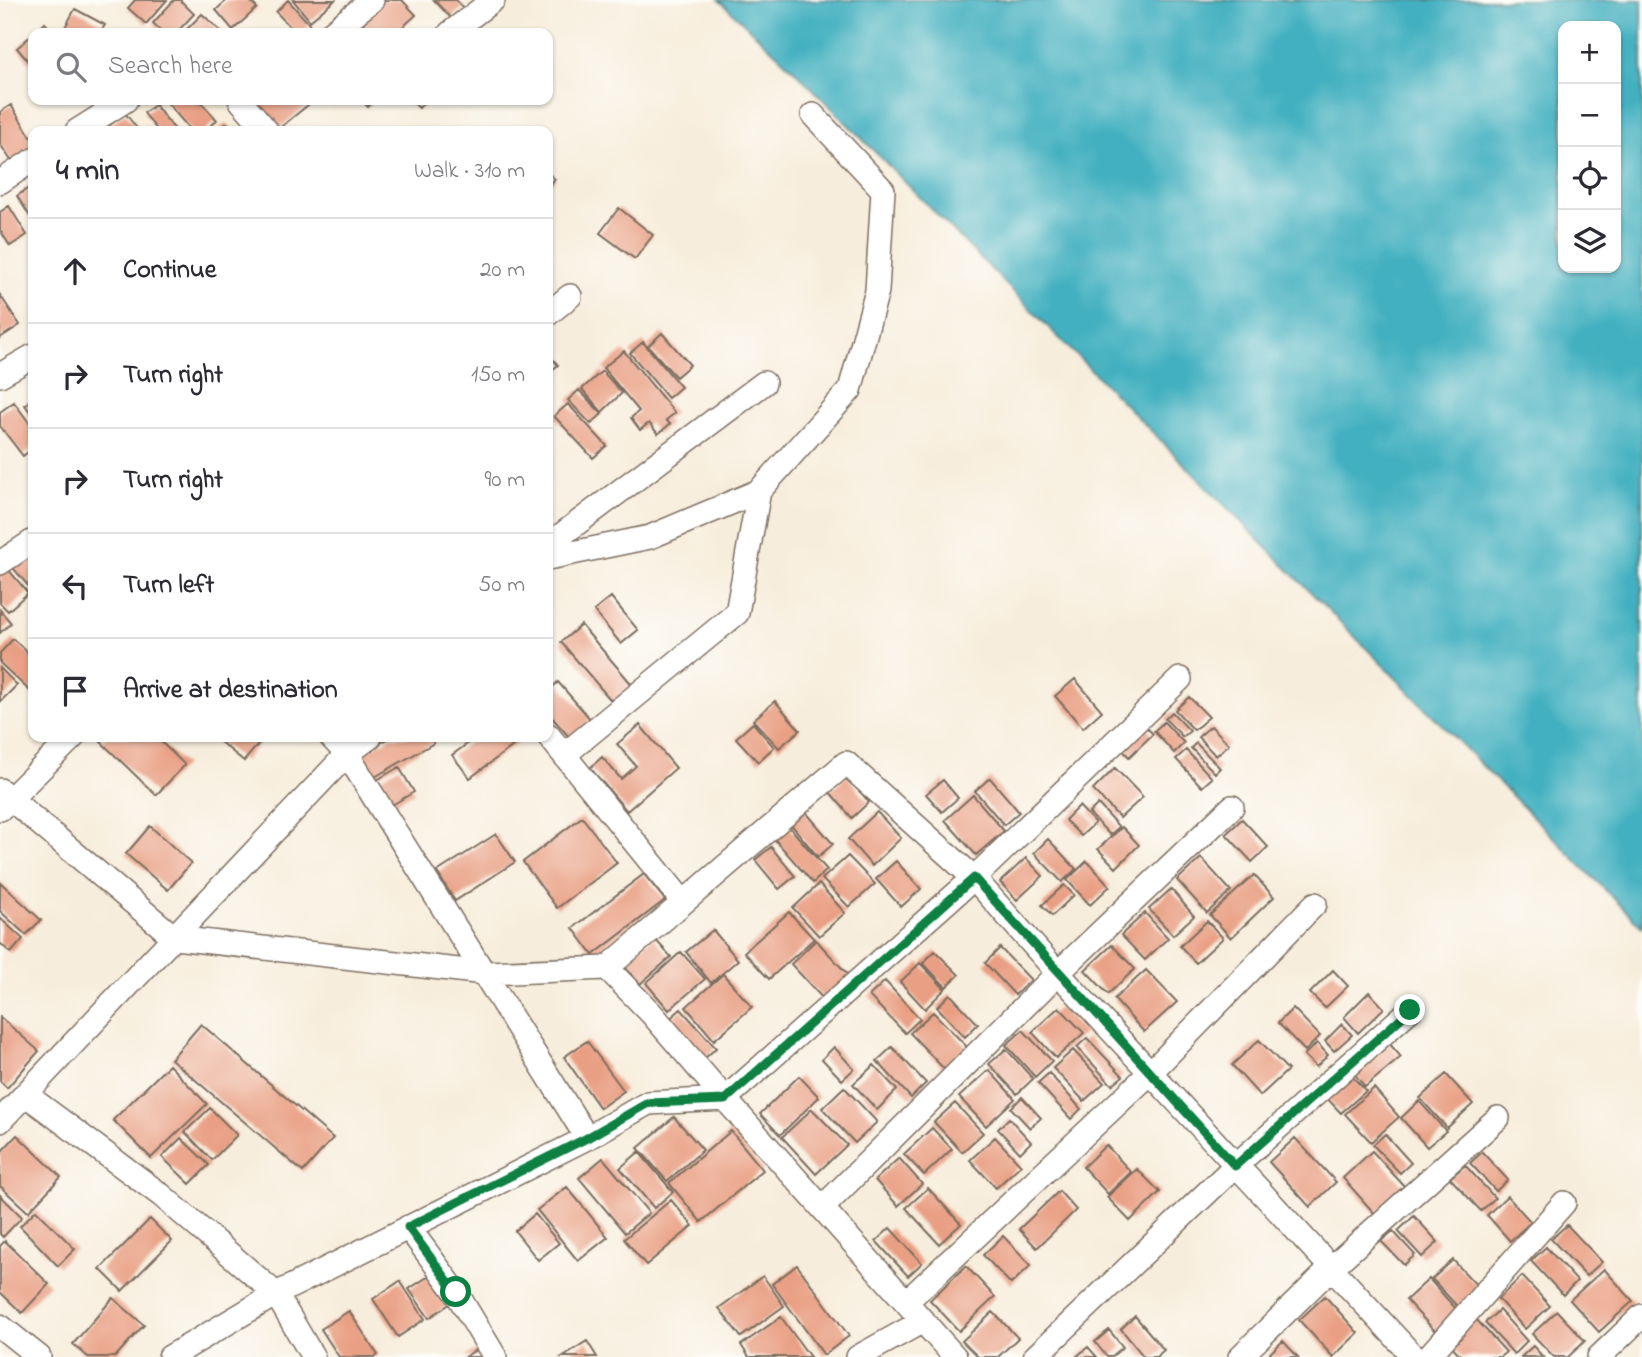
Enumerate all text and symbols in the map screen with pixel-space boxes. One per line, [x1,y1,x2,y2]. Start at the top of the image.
map controls [1558,21,1621,273]
button: + [1558,21,1621,84]
search box [28,28,553,105]
icon: search [52,48,90,86]
text: Search here [108,48,233,86]
button: − [1558,84,1621,147]
button: locate [1558,147,1621,210]
text: 4 min [56,150,119,194]
text: Walk · 310 m [414,155,525,188]
button: layers [1558,210,1621,273]
icon: ahead [56,252,94,290]
text: Continue [123,252,216,290]
text: 20 m [480,254,525,287]
icon: right [56,357,94,395]
text: Turn right [123,357,223,395]
text: 150 m [471,359,525,392]
icon: right [56,462,94,500]
text: Turn right [123,462,223,500]
text: 90 m [485,464,525,497]
icon: left [56,567,94,605]
text: Turn left [123,567,214,605]
text: 50 m [478,569,525,602]
icon: arrive [56,672,94,710]
text: Arrive at destination [123,672,338,710]
route end [1394,994,1425,1025]
route start [440,1276,471,1307]

